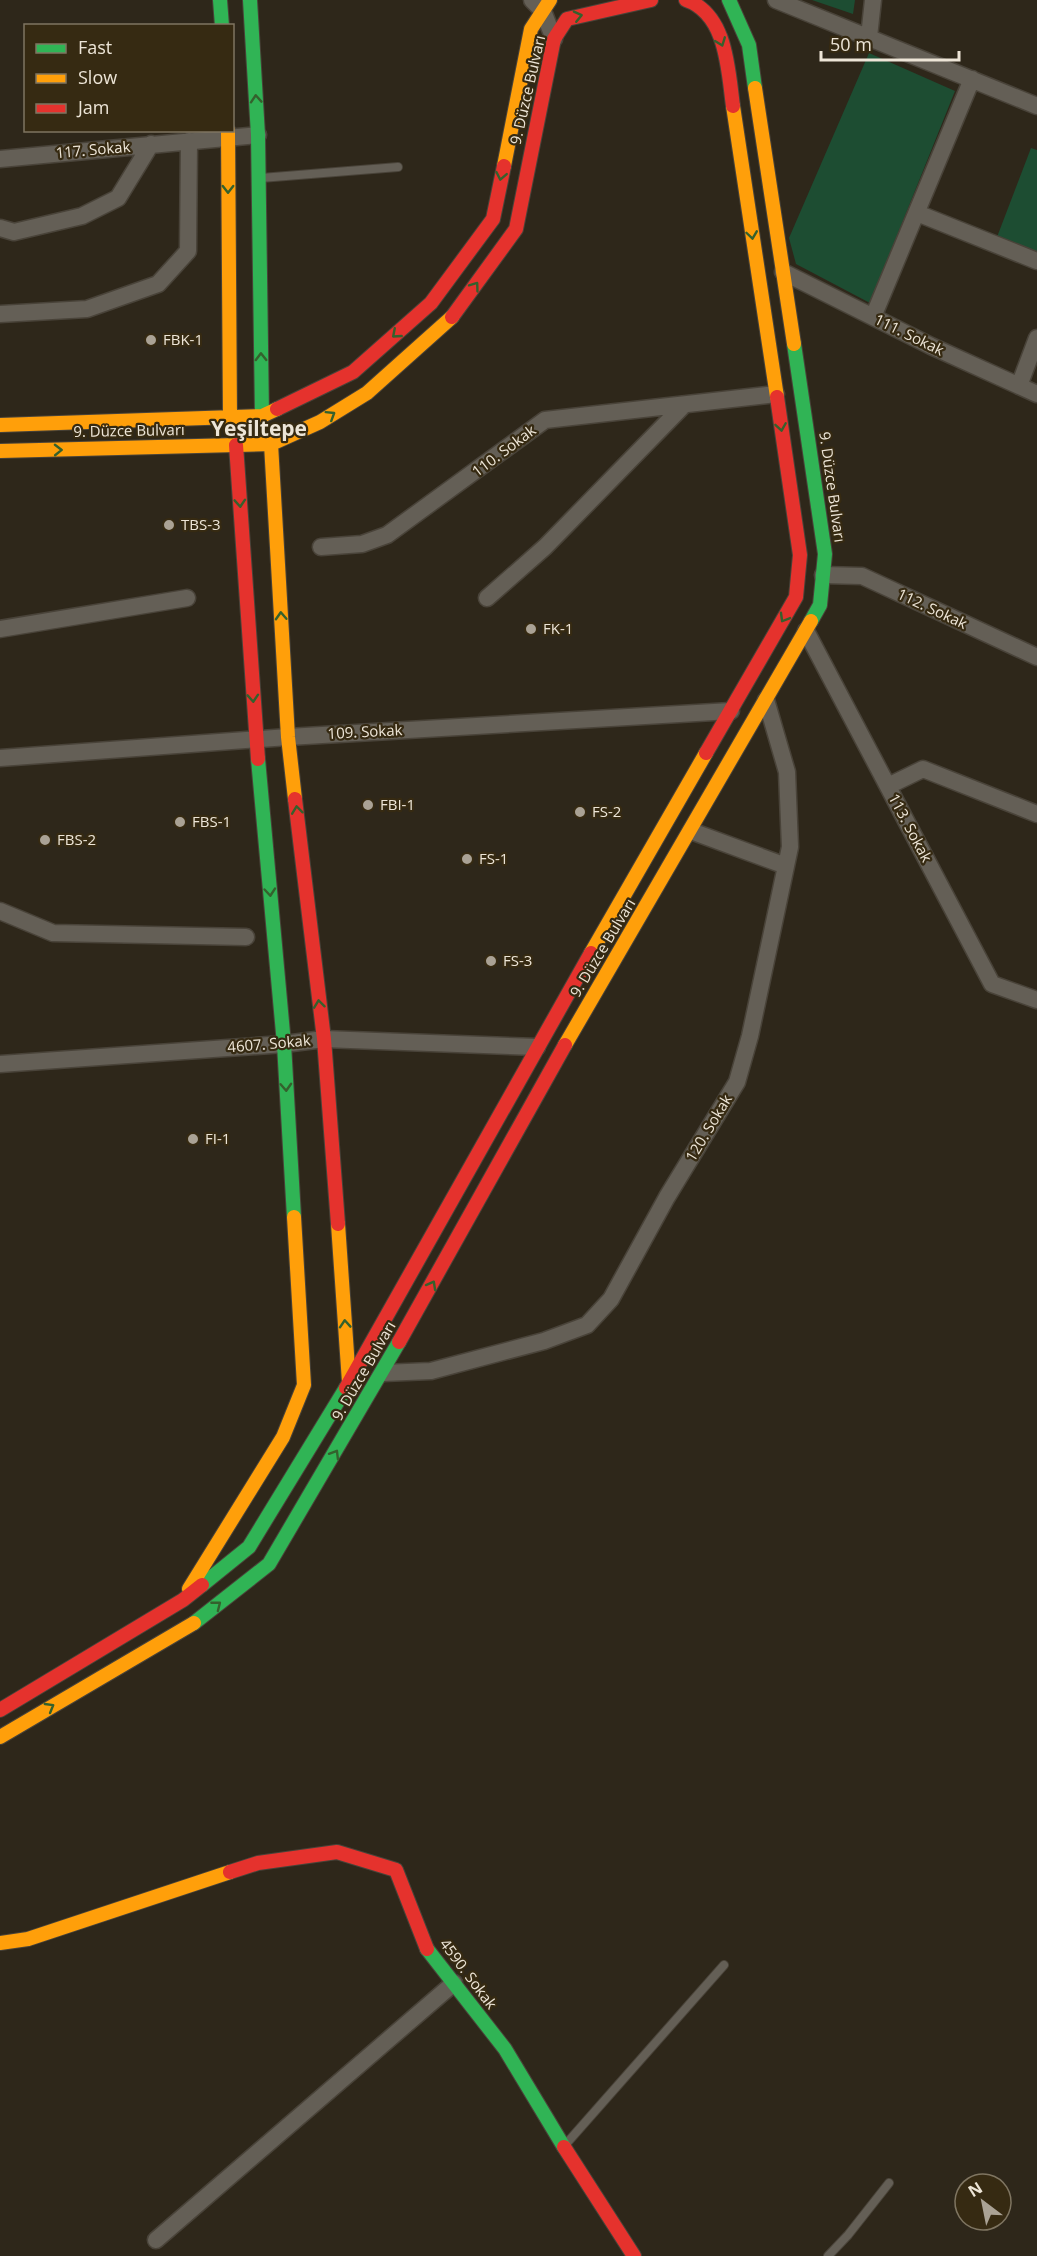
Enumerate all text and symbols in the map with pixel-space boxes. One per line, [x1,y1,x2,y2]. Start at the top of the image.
one-way arrow [573,10,583,23]
legend [24,24,234,132]
scale bar [821,24,959,62]
text: 50 m [830,32,872,56]
street label: 9. Düzce Bulvarı [505,33,549,146]
text: Fast [78,35,112,59]
one-way arrow [714,36,726,47]
text: Slow [78,65,117,89]
text: Jam [76,95,110,119]
one-way arrow [250,95,263,104]
street label: 117. Sokak [55,136,131,162]
one-way arrow [495,171,508,181]
one-way arrow [222,184,234,193]
one-way arrow [745,230,757,239]
one-way arrow [468,282,479,293]
street label: 111. Sokak [871,309,948,360]
one-way arrow [392,327,403,338]
place label: FBK-1 [163,329,203,349]
marker: FBK-1 [144,333,158,347]
one-way arrow [255,353,268,362]
one-way arrow [325,411,335,423]
district label: Yeşiltepe [211,414,307,442]
street label: 9. Düzce Bulvarı [73,419,185,441]
street label: 110. Sokak [467,420,539,481]
one-way arrow [774,423,786,432]
street label: 9. Düzce Bulvarı [815,430,851,543]
one-way arrow [54,443,63,456]
one-way arrow [234,499,247,508]
place label: TBS-3 [181,514,221,534]
marker: TBS-3 [162,518,176,532]
street label: 112. Sokak [894,583,971,633]
one-way arrow [274,611,287,620]
one-way arrow [780,612,792,622]
place label: FK-1 [543,618,573,638]
marker: FK-1 [524,622,538,636]
one-way arrow [246,694,259,703]
street label: 109. Sokak [327,719,403,743]
street label: 113. Sokak [884,790,937,865]
place label: FBI-1 [380,794,415,814]
marker: FBI-1 [361,798,375,812]
place label: FS-2 [592,801,621,821]
one-way arrow [291,805,303,815]
marker: FS-2 [573,805,587,819]
place label: FBS-1 [192,811,231,831]
marker: FBS-1 [173,815,187,829]
place label: FBS-2 [57,829,96,849]
marker: FBS-2 [38,833,52,847]
place label: FS-1 [479,848,508,868]
marker: FS-1 [460,852,474,866]
one-way arrow [263,888,276,897]
street label: 9. Düzce Bulvarı [565,895,639,1000]
place label: FS-3 [503,950,532,970]
marker: FS-3 [484,954,498,968]
one-way arrow [314,999,326,1008]
street label: 4607. Sokak [226,1029,311,1057]
one-way arrow [280,1082,293,1091]
street label: 120. Sokak [680,1090,736,1165]
place label: FI-1 [205,1128,230,1148]
marker: FI-1 [186,1132,200,1146]
one-way arrow [425,1281,436,1291]
street label: 9. Düzce Bulvarı [327,1317,400,1424]
one-way arrow [338,1319,351,1328]
one-way arrow [327,1450,339,1460]
one-way arrow [210,1602,221,1613]
one-way arrow [44,1703,54,1714]
street label: 4590. Sokak [436,1934,502,2013]
north arrow [953,2172,1013,2232]
text: N [964,2177,986,2202]

